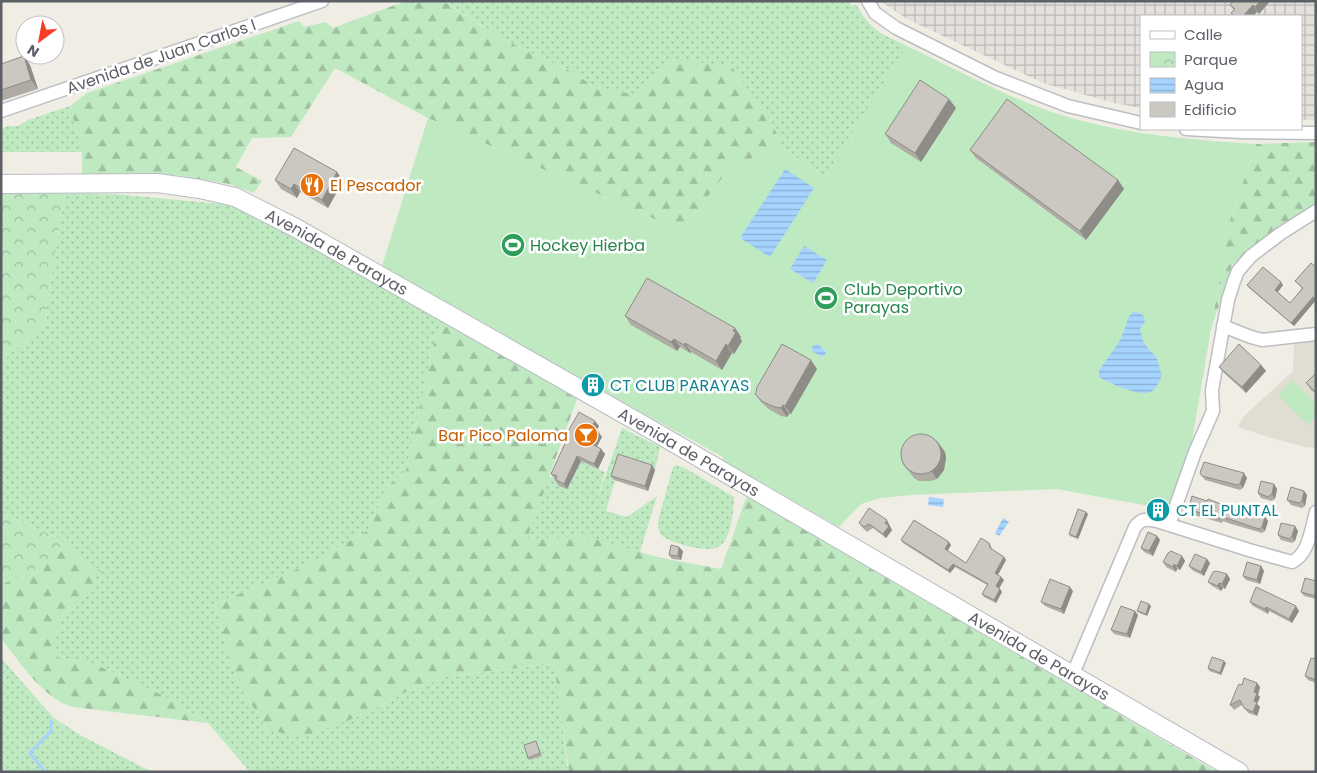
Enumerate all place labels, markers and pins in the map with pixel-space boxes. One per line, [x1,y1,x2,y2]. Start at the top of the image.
restaurant icon: El Pescador [299,172,325,198]
place label: El Pescador [330,174,422,197]
sports icon: Hockey Hierba [500,232,526,258]
place label: Hockey Hierba [530,234,645,257]
place label: Club Deportivo Parayas [844,278,963,319]
sports icon: Club Deportivo Parayas [813,285,839,311]
building icon: CT CLUB PARAYAS [580,372,606,398]
place label: CT CLUB PARAYAS [610,374,750,397]
bar icon: Bar Pico Paloma [573,422,599,448]
place label: Bar Pico Paloma [438,424,568,447]
building icon: CT EL PUNTAL [1145,497,1171,523]
place label: CT EL PUNTAL [1176,499,1278,522]

